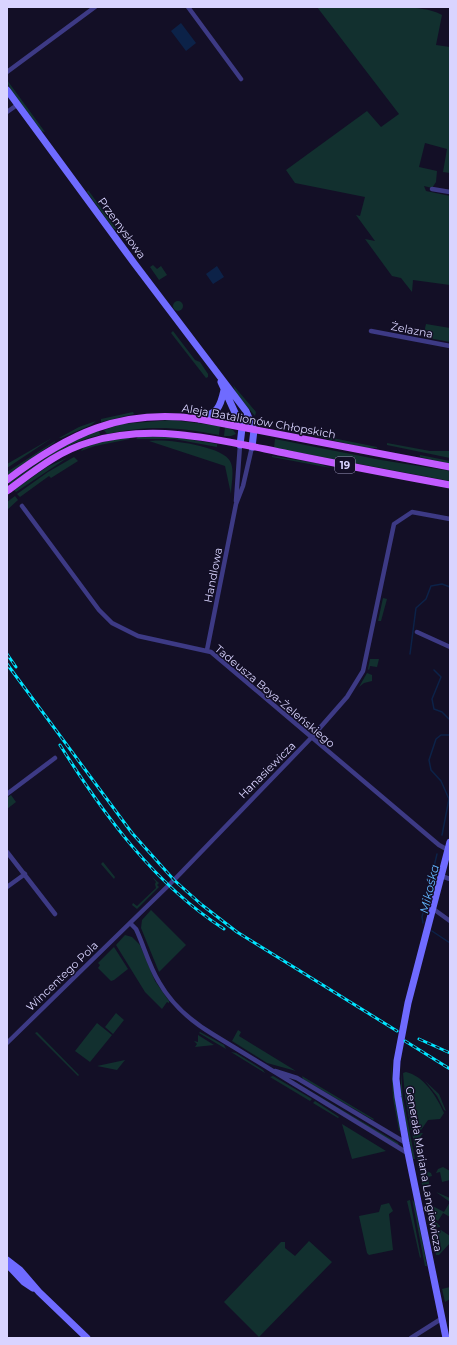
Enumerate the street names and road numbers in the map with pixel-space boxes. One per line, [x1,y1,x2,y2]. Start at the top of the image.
street label: Przemysłowa [95,194,149,262]
street label: Żelazna [390,319,434,341]
street label: Aleja Batalionów Chłopskich [181,401,337,441]
road number: 19 [335,457,355,473]
street label: Handlowa [201,546,225,604]
street label: Tadeusza Boya-Żeleńskiego [212,642,338,750]
street label: Hanasiewicza [236,739,298,801]
street label: Wincentego Pola [23,938,101,1014]
street label: Generała Mariana Langiewicza [403,1085,445,1253]

